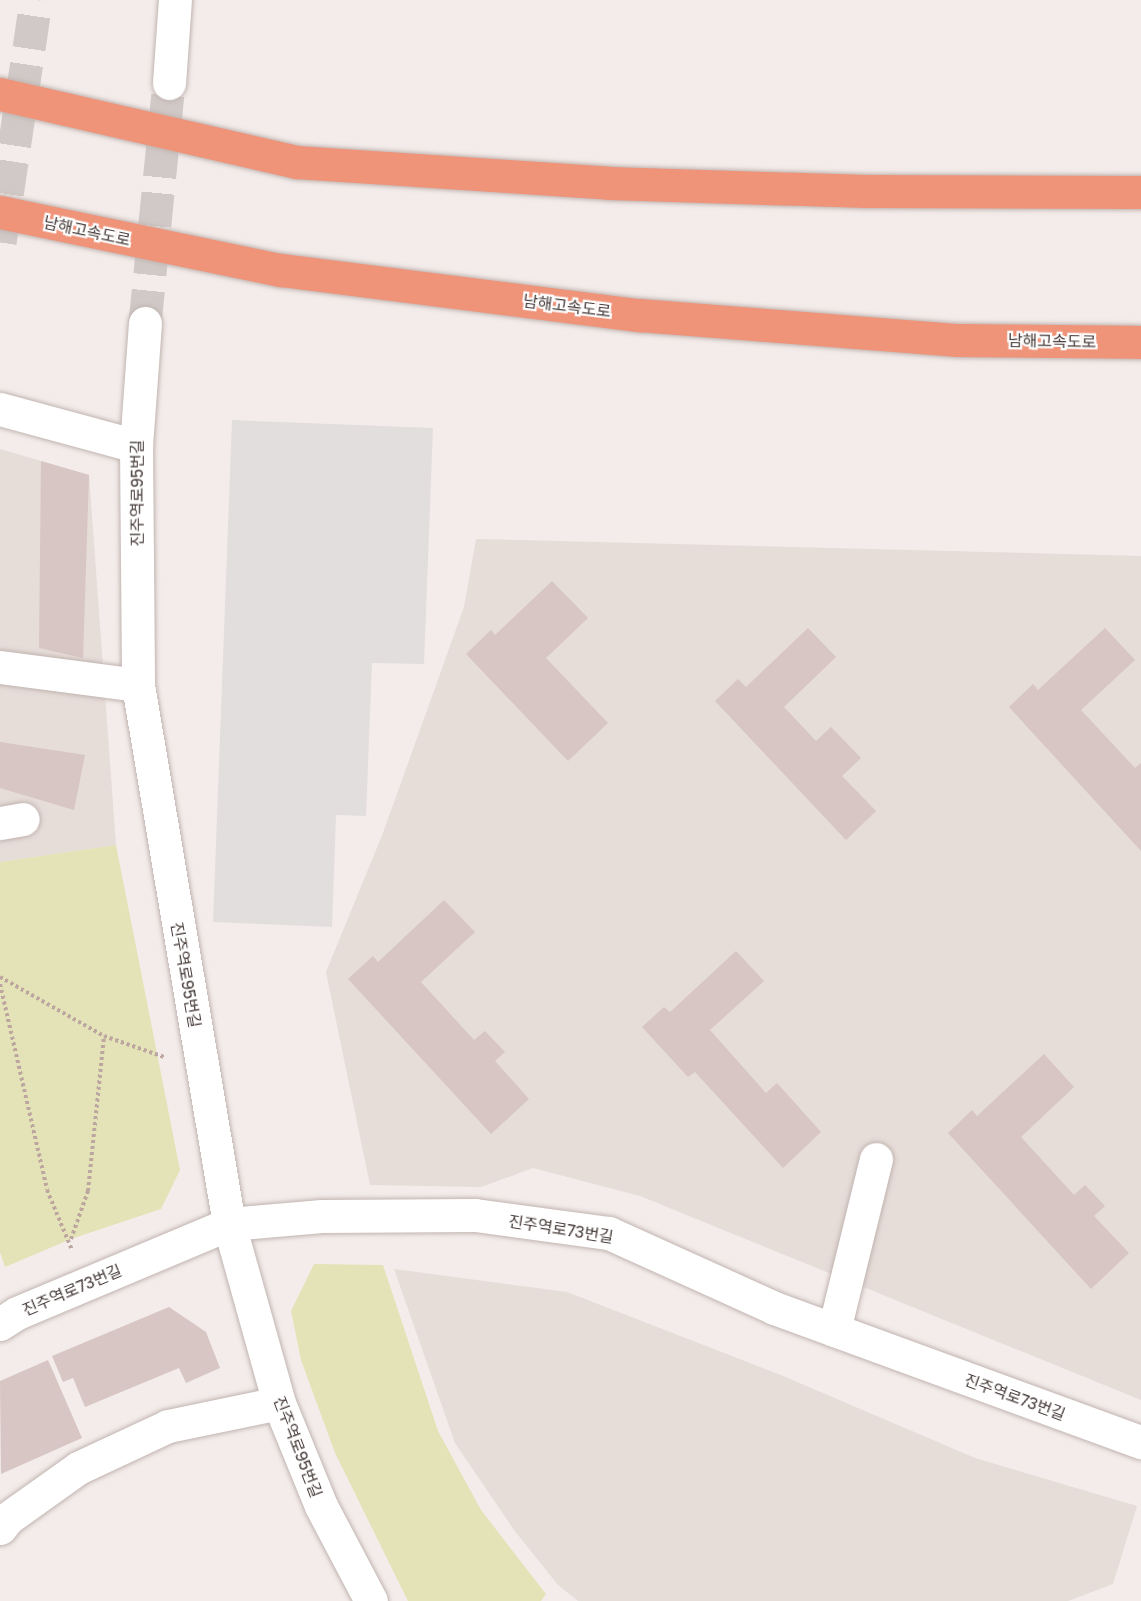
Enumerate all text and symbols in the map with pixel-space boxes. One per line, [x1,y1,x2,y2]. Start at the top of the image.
street label: 남해고속도로 [42,212,132,250]
street label: 남해고속도로 [522,291,612,321]
street label: 남해고속도로 [1008,331,1096,351]
street label: 진주역로95번길 [127,439,147,547]
street label: 진주역로95번길 [167,921,205,1029]
street label: 진주역로73번길 [507,1211,615,1247]
street label: 진주역로73번길 [19,1260,125,1320]
street label: 진주역로73번길 [962,1370,1068,1424]
street label: 진주역로95번길 [270,1393,326,1501]

